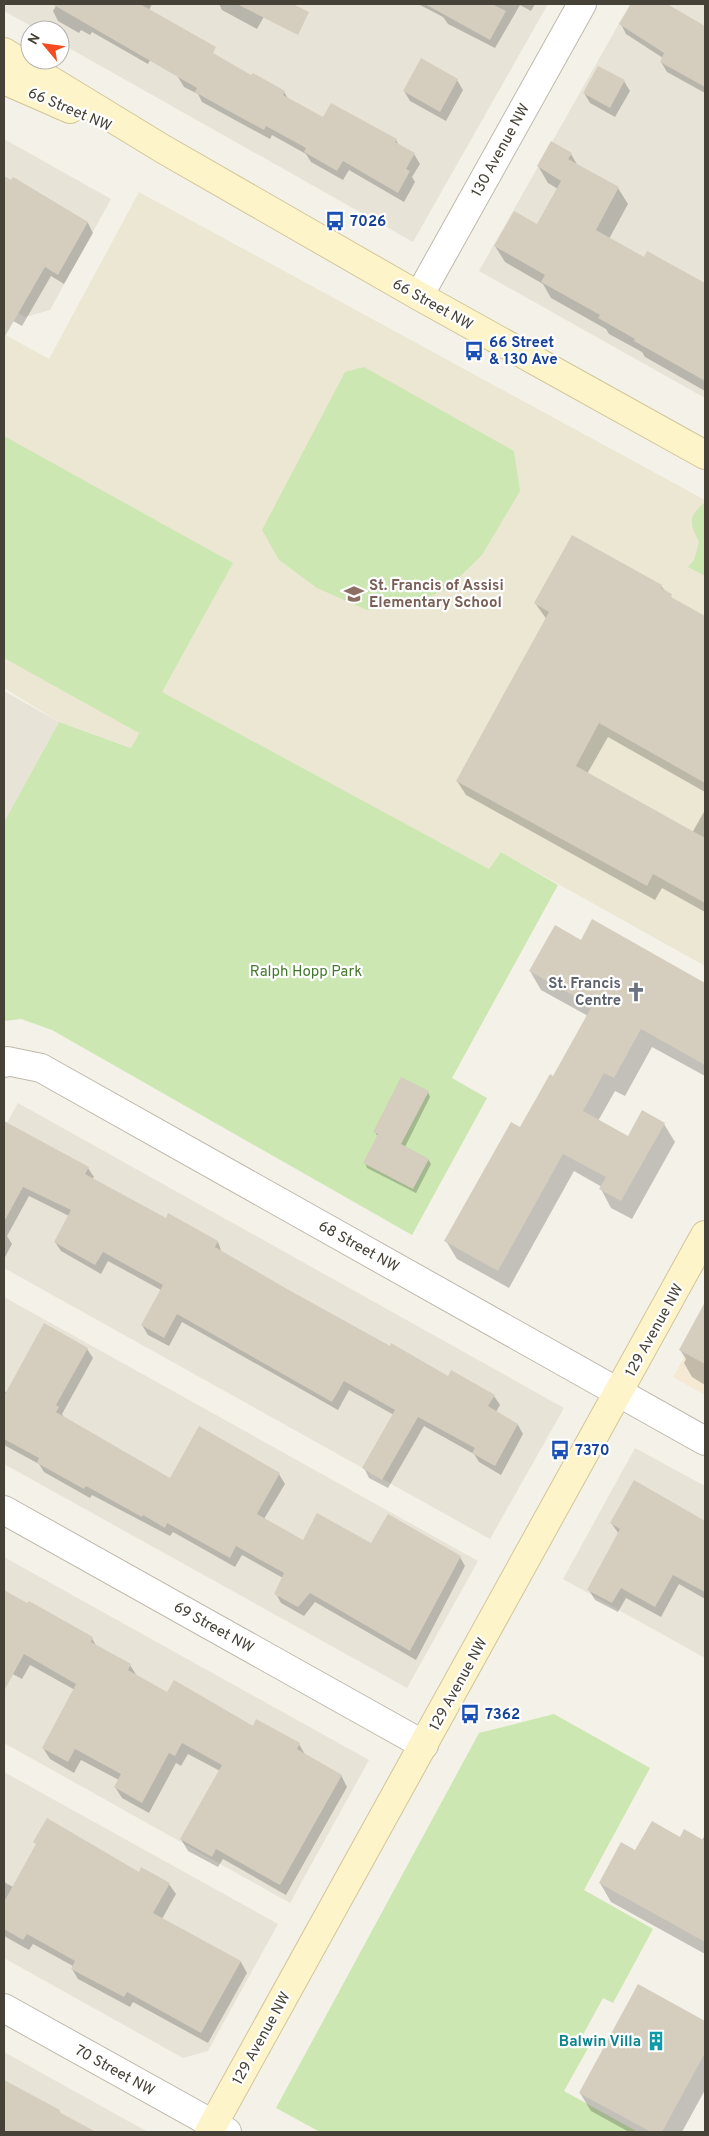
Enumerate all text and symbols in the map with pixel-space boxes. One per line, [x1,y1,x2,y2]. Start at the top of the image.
north arrow [20,20,70,70]
text: N [25,31,45,48]
street label: 66 Street NW [25,84,114,137]
street label: 130 Avenue NW [468,101,535,201]
bus stop icon: 7026 [324,210,346,232]
place label: 7026 [350,213,386,232]
street label: 66 Street NW [389,275,476,335]
place label: 66 Street & 130 Ave [489,334,558,370]
bus stop icon: 66 Street & 130 Ave [463,340,485,362]
place label: St. Francis of Assisi Elementary School [369,577,504,613]
school or university icon: St. Francis of Assisi Elementary School [343,583,365,605]
park label: Ralph Hopp Park [250,963,362,982]
place label: St. Francis Centre [548,975,621,1011]
church icon: St. Francis Centre [625,981,647,1003]
street label: 68 Street NW [315,1217,402,1277]
street label: 129 Avenue NW [622,1281,689,1381]
bus stop icon: 7370 [549,1439,571,1461]
place label: 7370 [575,1442,610,1461]
street label: 69 Street NW [170,1598,257,1658]
street label: 129 Avenue NW [426,1635,493,1735]
bus stop icon: 7362 [459,1703,481,1725]
place label: 7362 [485,1706,520,1725]
street label: 129 Avenue NW [229,1989,296,2089]
building icon: Balwin Villa [645,2030,667,2052]
place label: Balwin Villa [559,2033,641,2052]
street label: 70 Street NW [71,2042,158,2101]

